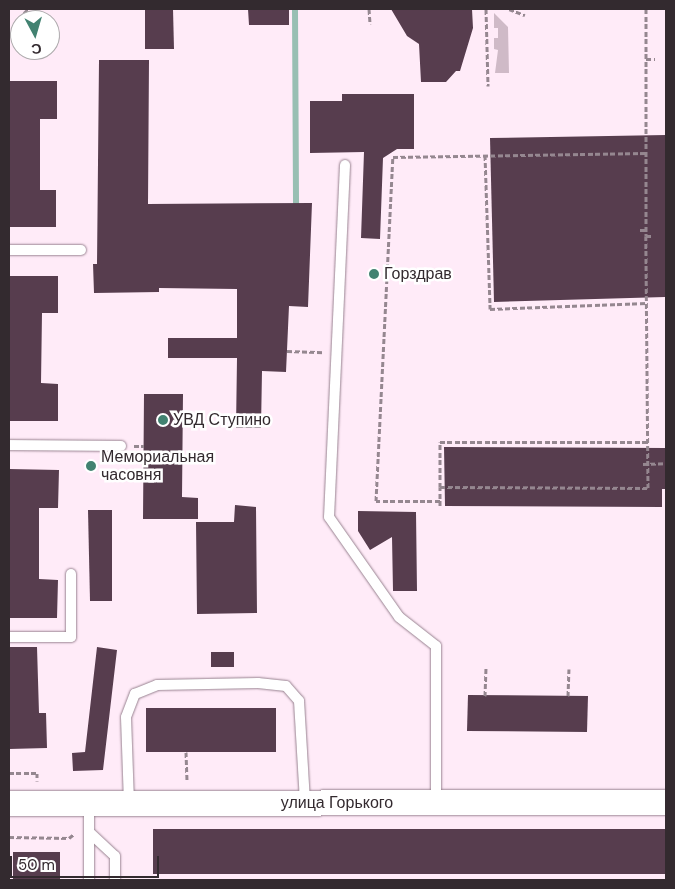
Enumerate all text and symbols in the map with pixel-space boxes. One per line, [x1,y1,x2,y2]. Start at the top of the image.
north arrow [10,10,60,60]
text: С [30,39,42,58]
place label: Горздрав [384,264,452,284]
marker: Горздрав [368,268,380,280]
place label: УВД Ступино [173,410,271,430]
marker: УВД Ступино [157,414,169,426]
place label: Мемориальная часовня [101,447,214,485]
marker: Мемориальная часовня [85,460,97,472]
street label: улица Горького [281,793,393,813]
scale bar [12,846,161,878]
text: 50 m [18,855,55,875]

